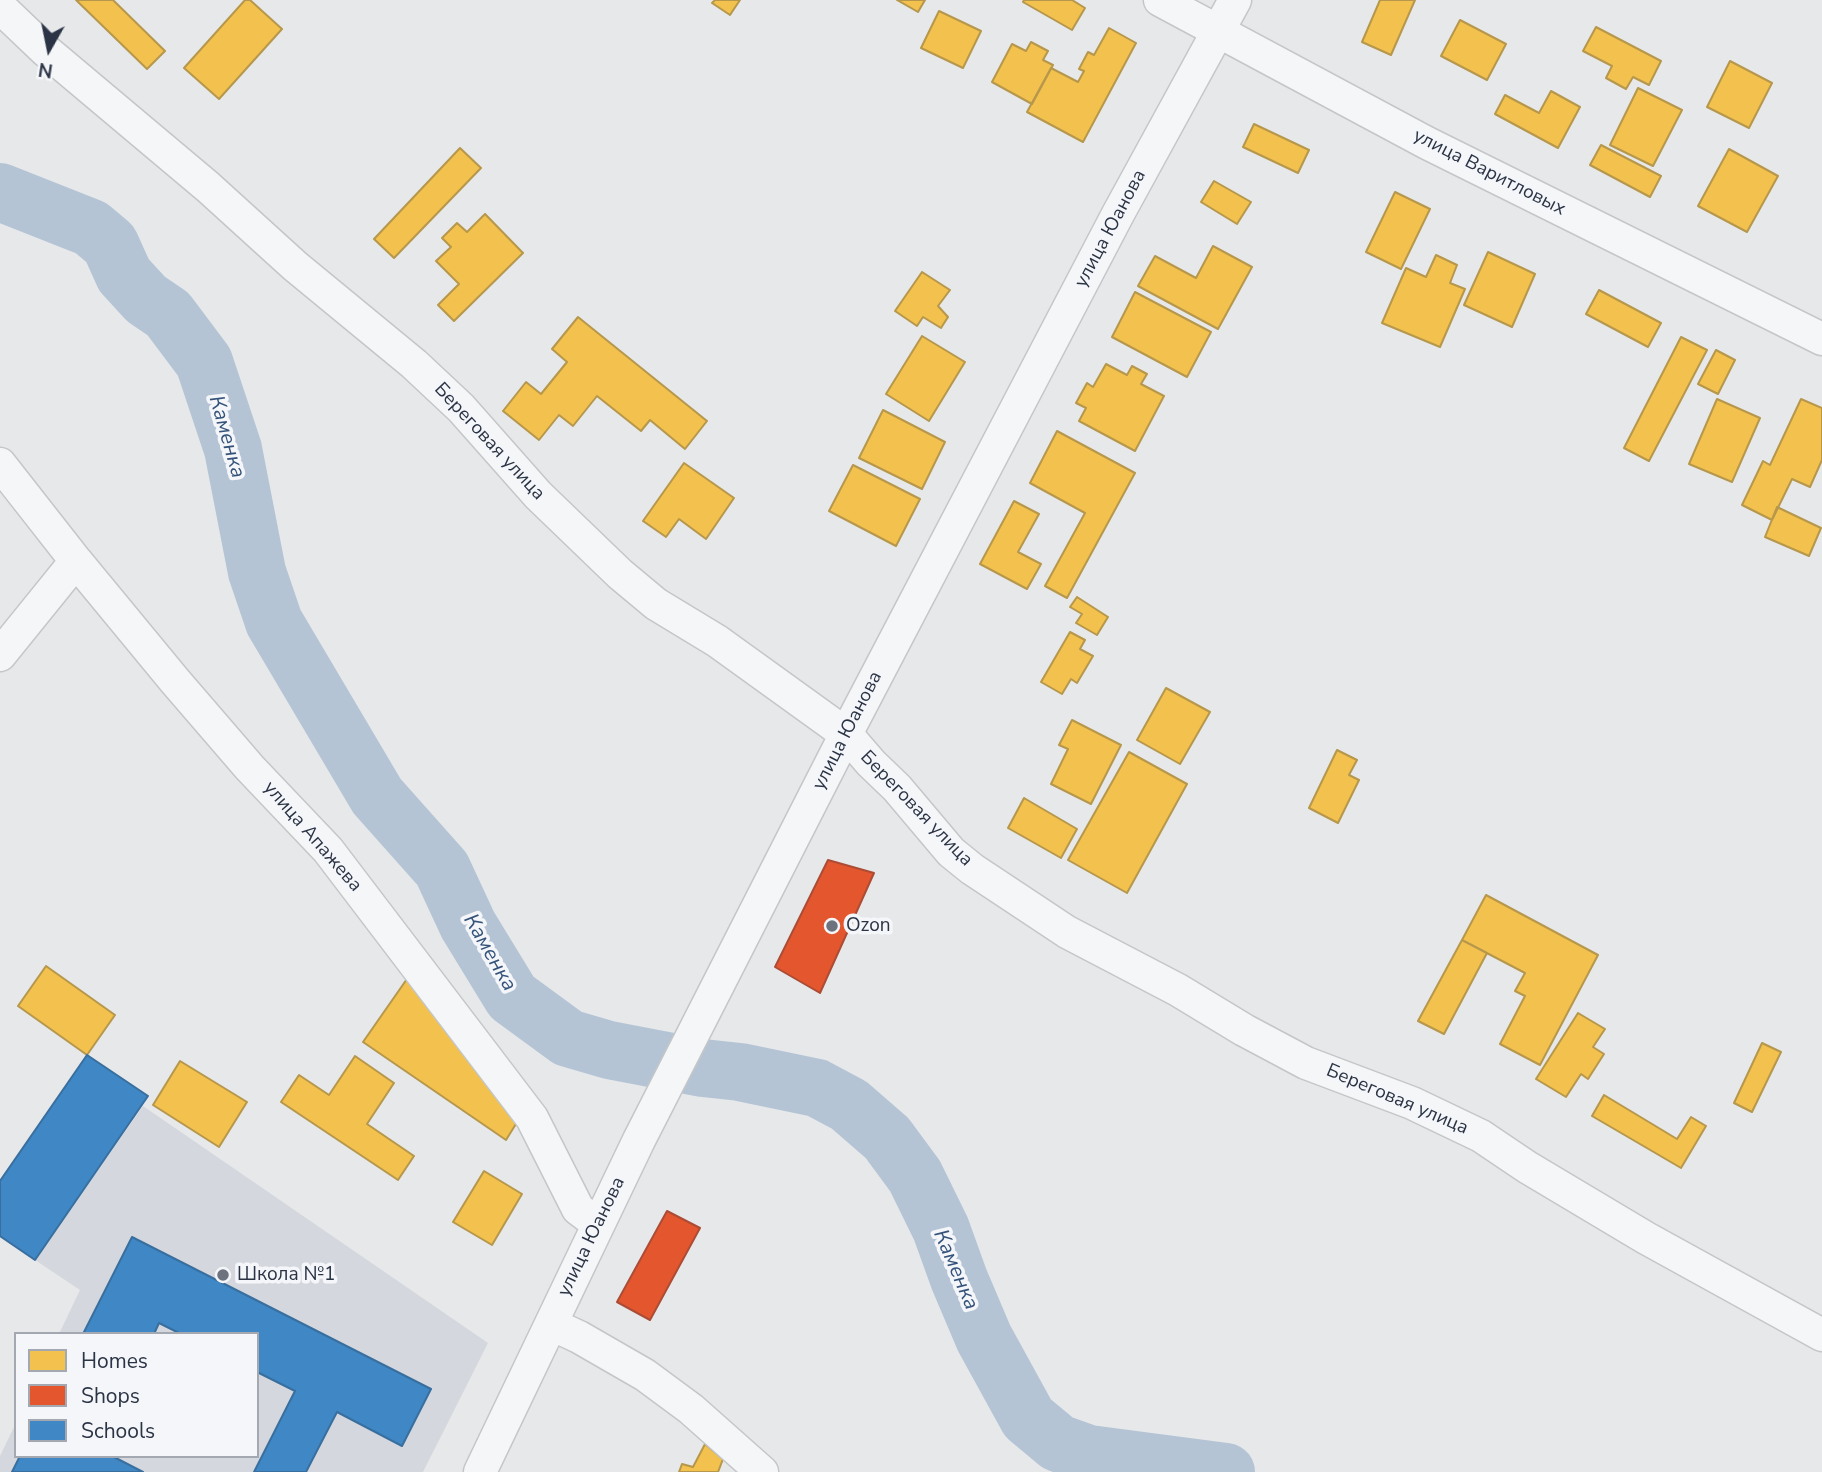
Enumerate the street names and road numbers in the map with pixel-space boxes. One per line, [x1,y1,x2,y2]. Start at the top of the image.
street label: улица Варитловых [1409,125,1569,221]
street label: улица Юанова [1070,166,1152,292]
street label: Береговая улица [429,379,549,505]
street label: улица Юанова [808,668,888,794]
street label: Береговая улица [855,746,977,872]
street label: улица Апажева [258,777,366,897]
street label: Береговая улица [1323,1060,1471,1140]
street label: улица Юанова [553,1174,631,1300]

